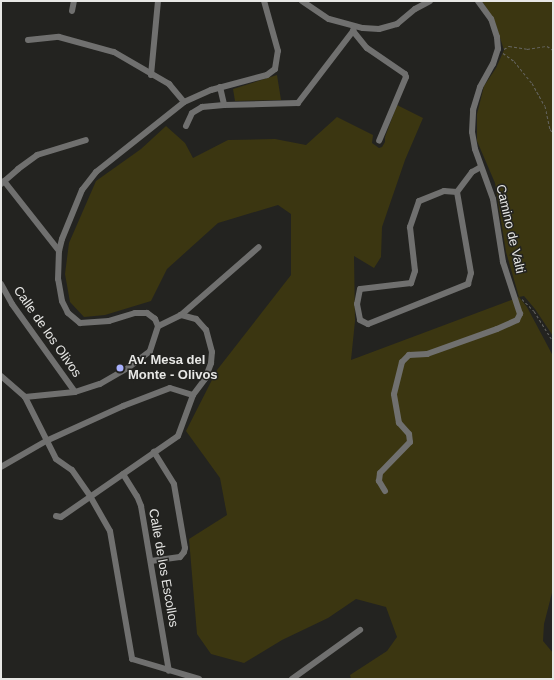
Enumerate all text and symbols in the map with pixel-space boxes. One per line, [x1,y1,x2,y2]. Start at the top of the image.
street label: Camino de Valti [492,183,528,275]
street label: Calle de los Olivos [10,283,84,381]
place label: Av. Mesa del Monte - Olivos [128,353,218,384]
marker: Av. Mesa del Monte - Olivos [115,363,125,373]
street label: Calle de los Escollos [145,508,181,628]

